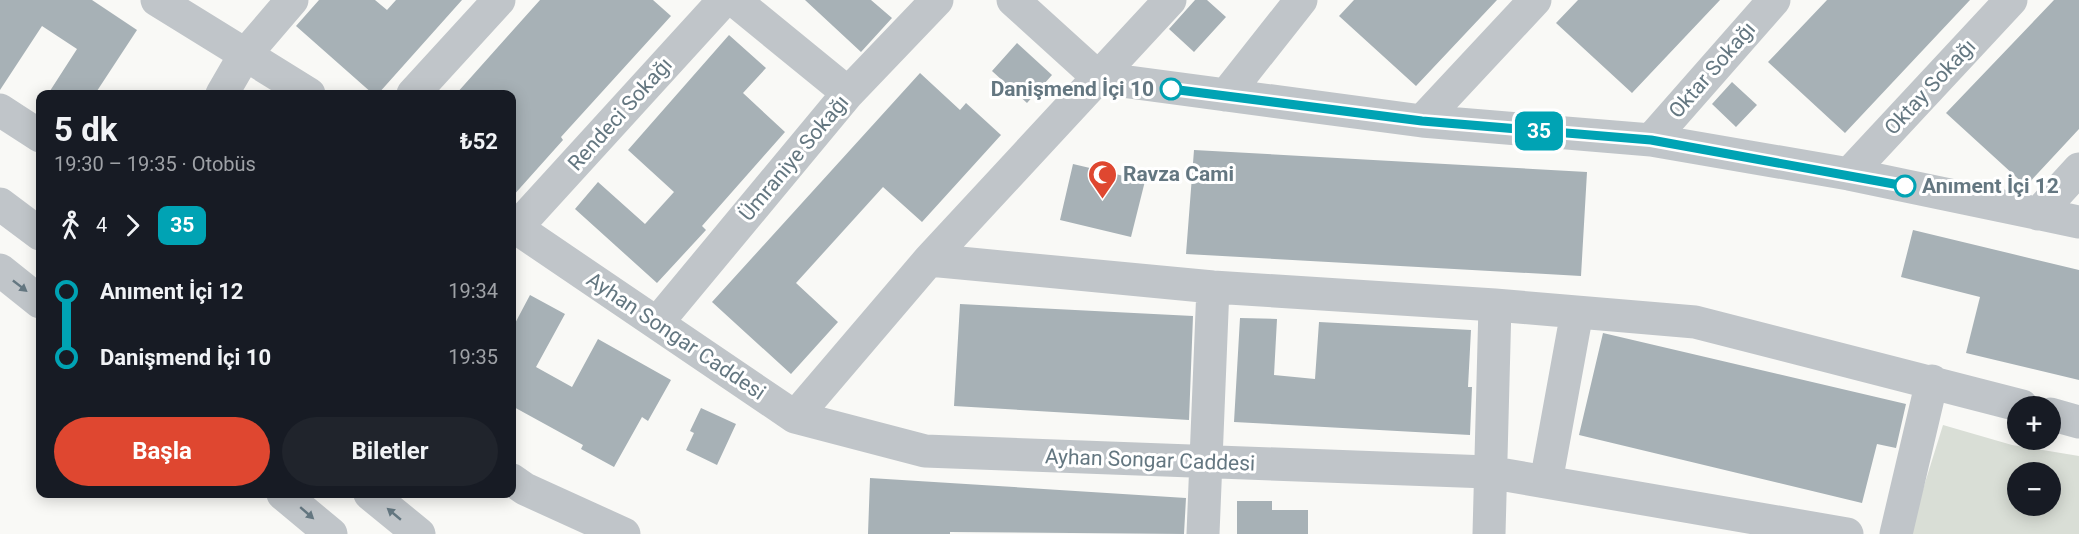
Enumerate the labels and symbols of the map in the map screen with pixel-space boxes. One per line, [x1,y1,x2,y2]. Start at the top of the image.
street label: Oktar Sokağı [1664,17,1760,123]
street label: Oktay Sokağı [1880,34,1980,140]
street label: Rendeci Sokağı [563,53,677,175]
place label: Danişmend İçi 10 [991,77,1154,101]
marker: Danişmend İçi 10 [1160,78,1182,100]
street label: Ümraniye Sokağı [735,90,853,226]
line badge: 35 [1512,112,1566,150]
mosque icon: Ravza Cami [1086,158,1118,200]
place label: Ravza Cami [1123,162,1234,186]
place label: Anıment İçi 12 [1922,174,2059,198]
marker: Anıment İçi 12 [1894,175,1916,197]
street label: Ayhan Songar Caddesi [582,267,770,405]
one-way arrow [12,279,28,292]
street label: Ayhan Songar Caddesi [1044,444,1256,476]
one-way arrow [299,507,315,520]
one-way arrow [386,507,402,520]

